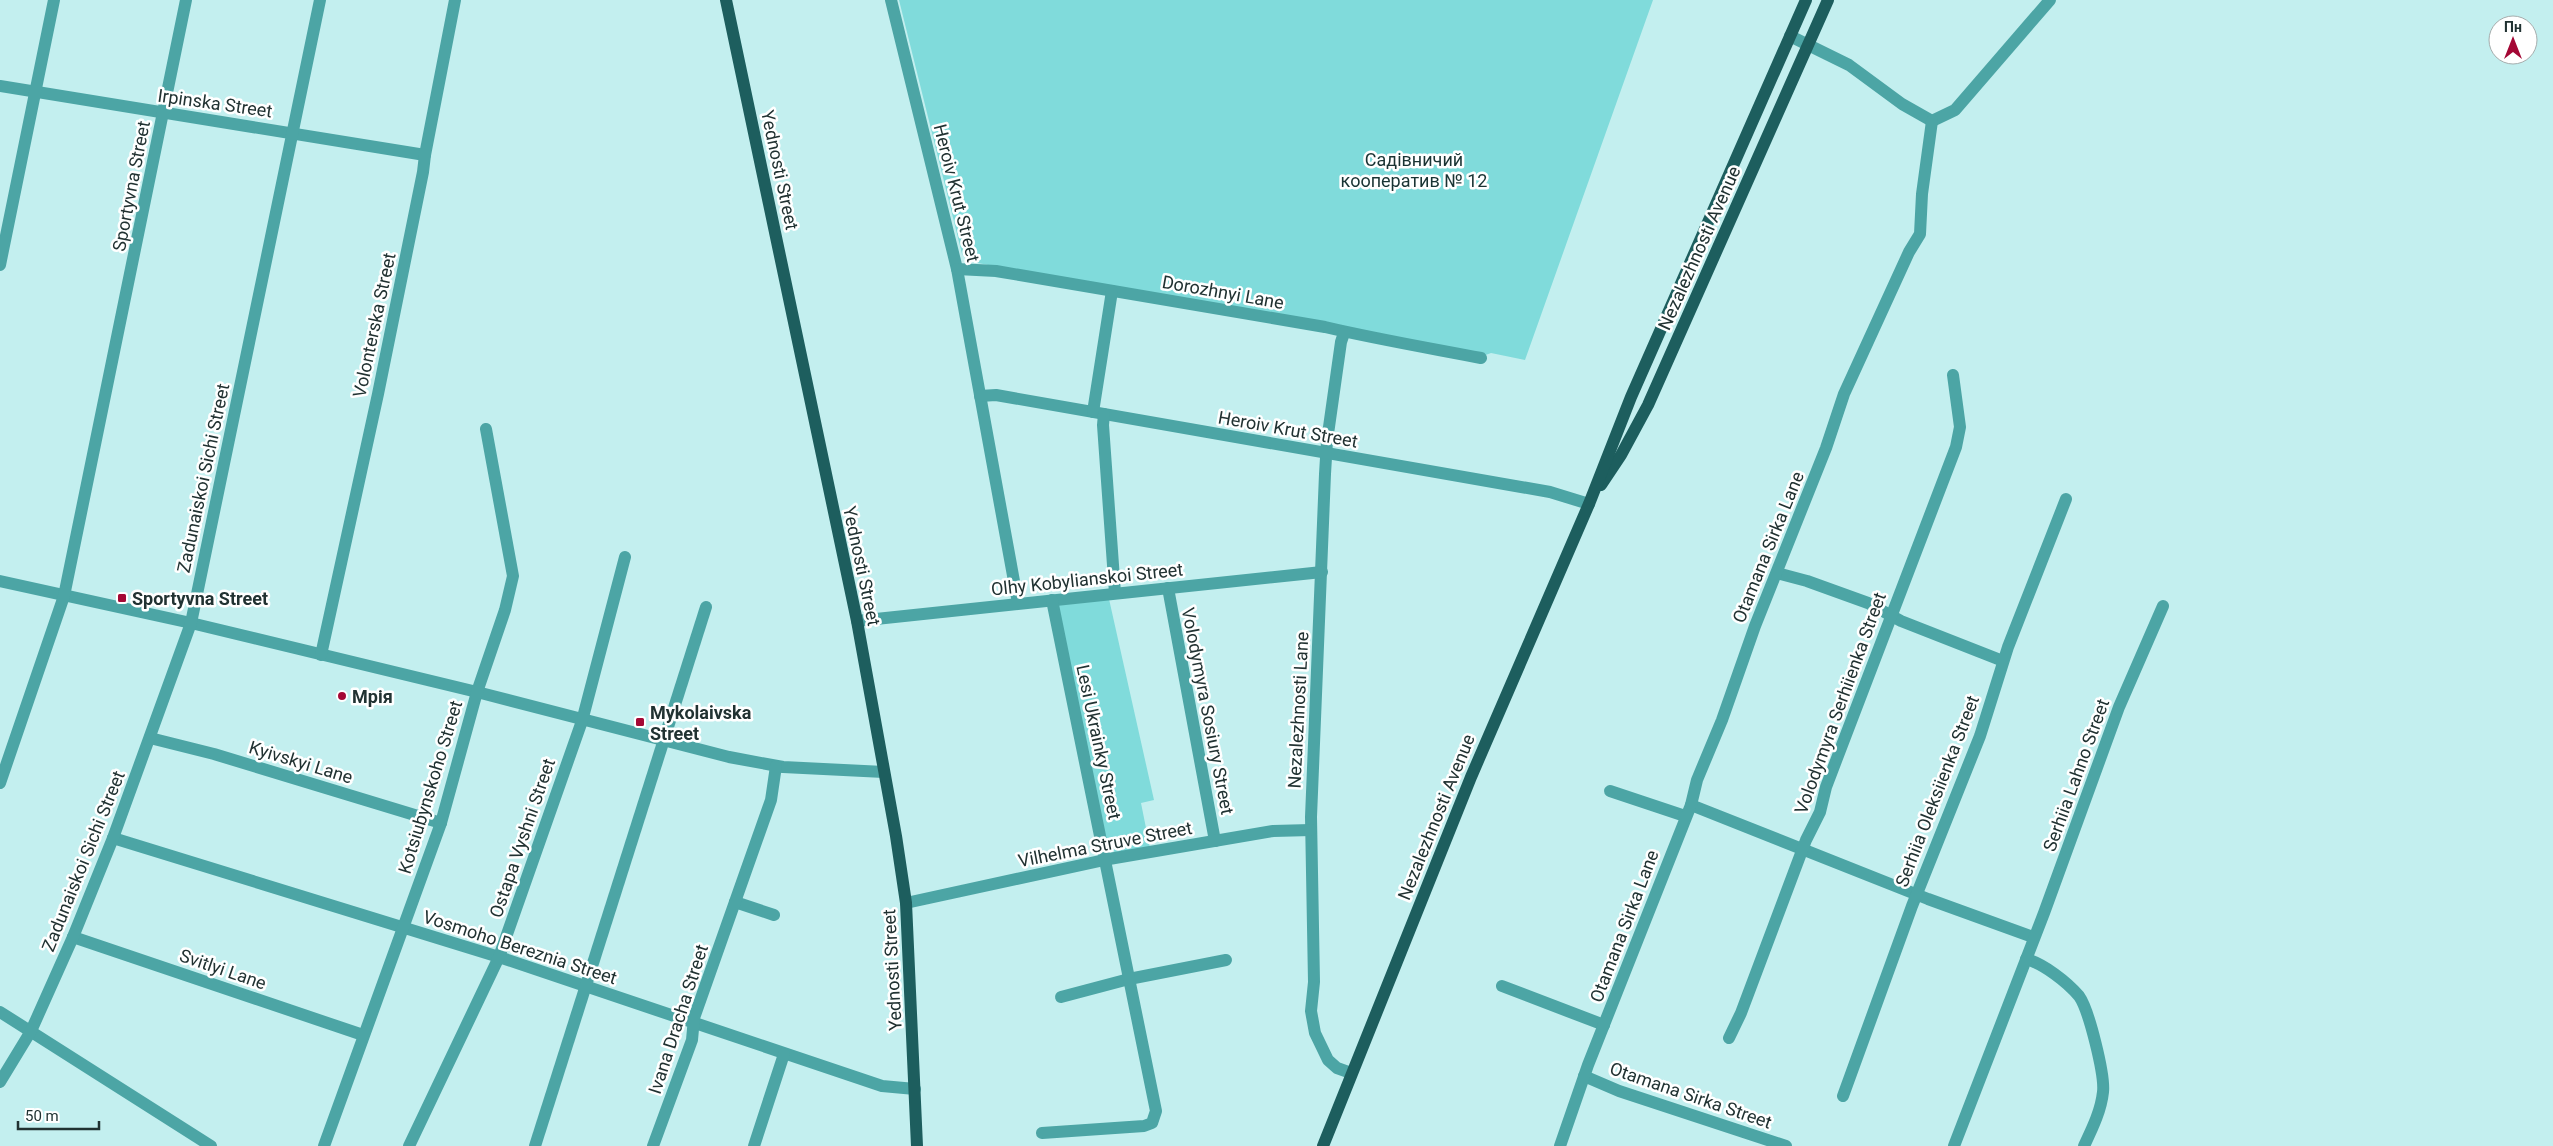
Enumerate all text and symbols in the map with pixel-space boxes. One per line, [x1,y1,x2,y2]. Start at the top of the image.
north arrow [2488,15,2538,65]
text: Пн [2504,19,2522,35]
street label: Irpinska Street [156,85,274,121]
street label: Yednosti Street [757,108,803,232]
street label: Sportyvna Street [108,119,154,253]
street label: Heroiv Krut Street [930,122,984,264]
park label: Садівничий кооператив № 12 [1341,149,1487,191]
street label: Nezalezhnosti Avenue [1653,163,1745,333]
street label: Volonterska Street [348,251,400,399]
street label: Dorozhnyi Lane [1160,271,1286,313]
street label: Zadunaiskoi Sichi Street [173,381,233,575]
street label: Heroiv Krut Street [1217,406,1360,452]
street label: Otamana Sirka Lane [1728,468,1808,626]
street label: Yednosti Street [839,504,885,628]
street label: Olhy Kobylianskoi Street [990,558,1184,600]
place label: Sportyvna Street [132,588,268,609]
street label: Volodymyra Serhiienka Street [1790,589,1890,817]
marker: Sportyvna Street [116,592,128,604]
street label: Volodymyra Sosiury Street [1178,606,1238,816]
street label: Nezalezhnosti Lane [1283,631,1313,789]
street label: Lesi Ukrainky Street [1072,663,1126,821]
place label: Мрія [352,686,393,707]
marker: Мрія [336,690,348,702]
street label: Serhiia Oleksiienka Street [1891,692,1983,890]
street label: Serhiia Lahno Street [2039,696,2113,854]
street label: Kotsiubynskoho Street [394,698,466,876]
place label: Mykolaivska Street [650,702,752,744]
marker: Mykolaivska Street [634,716,646,728]
street label: Nezalezhnosti Avenue [1393,731,1479,903]
street label: Kyivskyi Lane [247,736,355,788]
street label: Ostapa Vyshni Street [485,755,559,920]
street label: Zadunaiskoi Sichi Street [37,767,129,954]
street label: Vilhelma Struve Street [1016,817,1194,871]
street label: Otamana Sirka Lane [1585,847,1663,1005]
street label: Vosmoho Bereznia Street [420,906,620,988]
street label: Yednosti Street [878,909,906,1031]
street label: Ivana Dracha Street [644,942,712,1096]
street label: Svitlyi Lane [177,944,269,994]
street label: Otamana Sirka Street [1607,1057,1775,1133]
scale bar [18,1098,99,1130]
text: 50 m [25,1107,59,1125]

